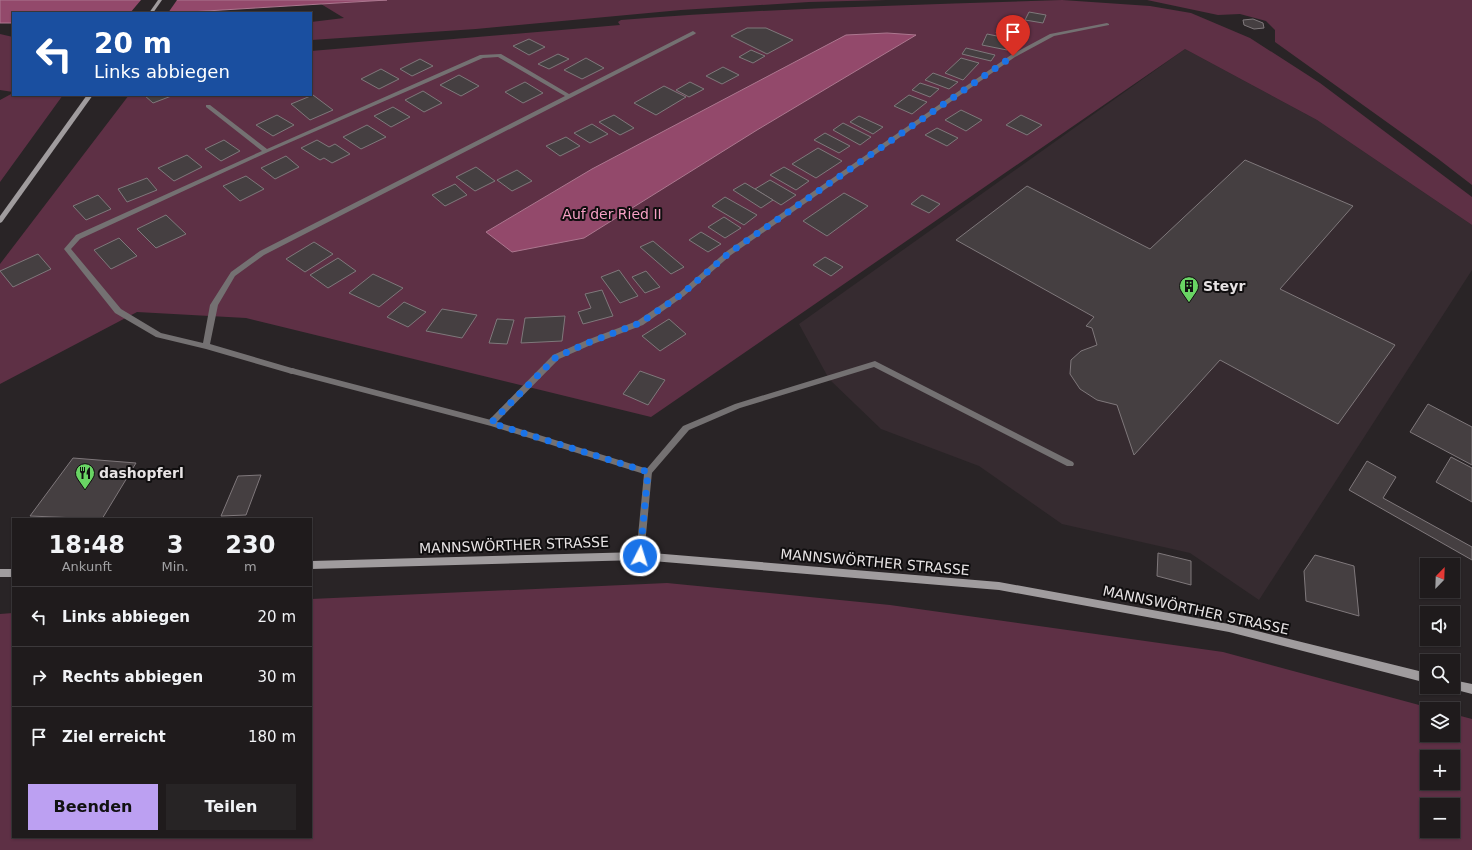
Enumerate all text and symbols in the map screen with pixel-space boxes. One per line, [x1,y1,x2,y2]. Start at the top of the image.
pin [996,15,1030,56]
icon: arrive [1002,21,1024,43]
text: 20 m [94,27,172,60]
icon: left [28,28,80,80]
text: Links abbiegen [94,61,230,82]
park label: Auf der Ried II [562,206,662,222]
building icon: Steyr [1178,275,1200,303]
place label: Steyr [1203,278,1245,294]
restaurant icon: dashopferl [74,462,96,490]
place label: dashopferl [99,465,184,481]
text: 18:48 [49,531,125,559]
text: 3 [167,531,183,559]
text: 230 [225,531,275,559]
street label: MANNSWÖRTHER STRASSE [419,533,609,556]
position arrow [619,535,661,577]
street label: MANNSWÖRTHER STRASSE [780,545,970,578]
north arrow [1420,558,1460,598]
map controls [1420,558,1460,838]
text: Ankunft [62,559,112,574]
text: Min. [162,559,189,574]
text: m [244,559,257,574]
street label: MANNSWÖRTHER STRASSE [1101,581,1291,638]
icon: left [28,606,50,628]
button: sound [1420,606,1460,646]
text: Links abbiegen [62,608,190,626]
text: 20 m [258,608,296,626]
button: search [1420,654,1460,694]
icon: right [28,666,50,688]
text: Rechts abbiegen [62,668,203,686]
text: 30 m [258,668,296,686]
button: layers [1420,702,1460,742]
icon: arrive [28,726,50,748]
text: Ziel erreicht [62,728,166,746]
text: 180 m [248,728,296,746]
button: + [1420,750,1460,790]
button: Beenden [28,784,158,830]
button: Teilen [166,784,296,830]
button: − [1420,798,1460,838]

